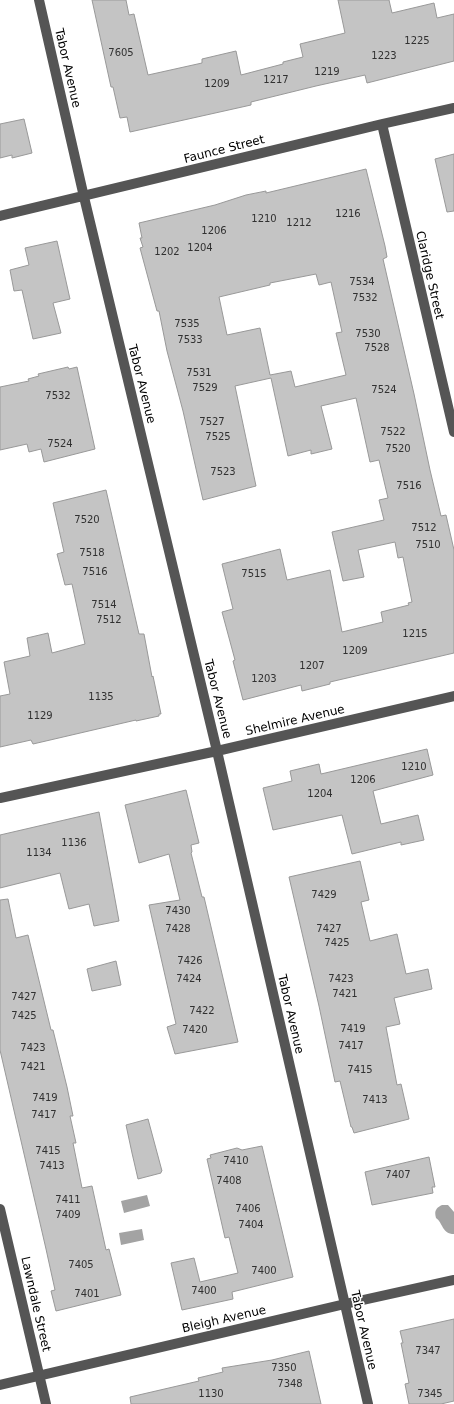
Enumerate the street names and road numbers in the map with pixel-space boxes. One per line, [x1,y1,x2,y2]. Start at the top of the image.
street label: Tabor Avenue [52,26,84,109]
street label: Faunce Street [182,132,266,166]
street label: Claridge Street [413,229,447,321]
street label: Tabor Avenue [125,342,159,425]
street label: Tabor Avenue [201,657,235,740]
street label: Shelmire Avenue [244,702,346,738]
street label: Tabor Avenue [275,972,307,1055]
street label: Lawndale Street [18,1255,54,1353]
street label: Tabor Avenue [348,1288,380,1371]
street label: Bleigh Avenue [181,1303,267,1335]

